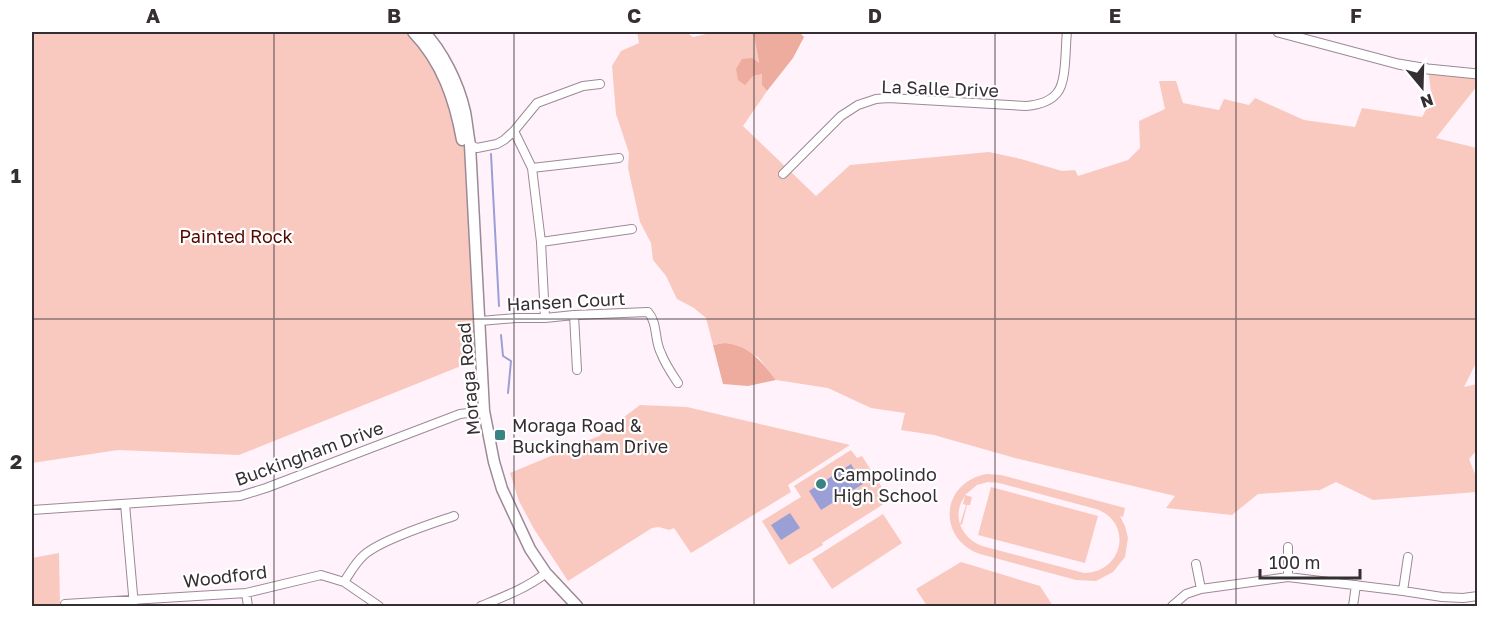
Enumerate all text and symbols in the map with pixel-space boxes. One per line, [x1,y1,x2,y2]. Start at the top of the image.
text: A [146,3,160,27]
text: B [387,3,401,27]
text: C [627,3,641,27]
text: D [868,3,882,27]
text: E [1109,3,1121,27]
text: F [1350,3,1362,27]
north arrow [1392,57,1452,117]
street label: La Salle Drive [881,75,999,101]
text: N [1418,90,1436,113]
text: 1 [11,163,21,187]
park label: Painted Rock [179,225,293,247]
street label: Hansen Court [506,287,626,315]
street label: Moraga Road [452,322,484,436]
place label: Moraga Road & Buckingham Drive [512,414,668,457]
street label: Buckingham Drive [232,416,386,490]
marker: Moraga Road & Buckingham Drive [493,428,507,442]
text: 2 [10,449,22,473]
place label: Campolindo High School [833,463,938,506]
marker: Campolindo High School [814,477,828,491]
scale bar [1260,542,1360,580]
text: 100 m [1269,551,1320,573]
street label: Woodford [182,560,268,592]

